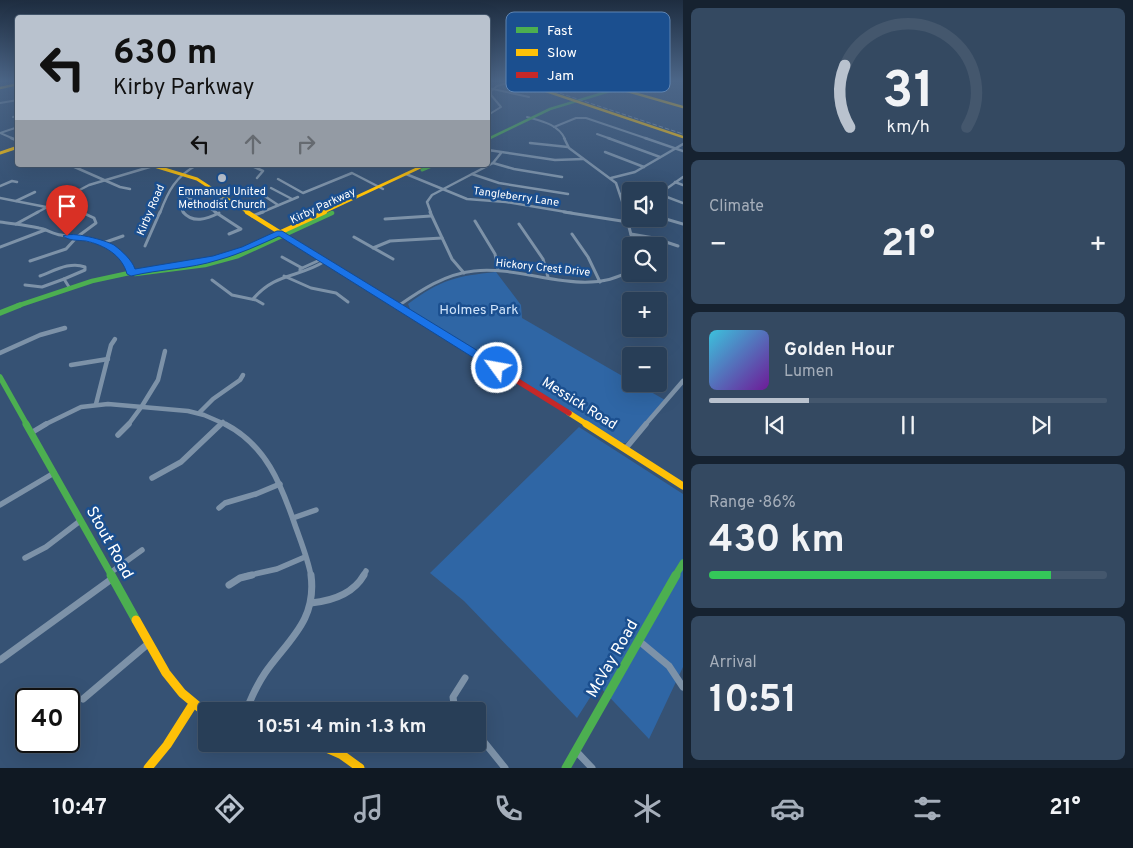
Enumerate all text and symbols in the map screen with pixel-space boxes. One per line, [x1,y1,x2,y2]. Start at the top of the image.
legend [506,12,670,92]
text: Fast [547,23,573,40]
text: 630 m [113,32,217,76]
icon: left [30,35,95,100]
text: Slow [547,45,577,62]
text: 31 [882,60,934,126]
text: Jam [547,68,574,85]
text: Kirby Parkway [113,75,254,102]
text: km/h [886,116,930,139]
icon: left [186,130,214,158]
icon: ahead [239,130,267,158]
icon: right [292,130,320,158]
marker: Emmanuel United Methodist Church [216,172,228,184]
street label: Kirby Road [134,182,168,238]
map controls [622,182,667,392]
button: sound [622,182,667,227]
street label: Tangleberry Lane [472,184,560,210]
pin [46,185,88,236]
place label: Emmanuel United Methodist Church [178,185,266,212]
street label: Kirby Parkway [288,185,358,227]
icon: arrive [53,192,81,220]
text: Climate [709,197,764,217]
text: 21° [881,221,935,270]
text: − [709,228,727,264]
text: + [1089,228,1107,264]
button: search [622,237,667,282]
street label: Hickory Crest Drive [495,256,591,280]
button: + [622,292,667,337]
park label: Holmes Park [439,302,519,319]
text: Golden Hour [784,338,895,362]
position arrow [470,341,522,393]
button: − [622,347,667,392]
text: Lumen [784,362,834,382]
street label: Messick Road [538,374,620,434]
icon: previous [761,411,789,439]
icon: pause [894,411,922,439]
icon: next [1027,411,1055,439]
text: Range · 86% [709,493,796,513]
street label: Stout Road [81,503,137,583]
text: 430 km [709,517,845,566]
street label: McVay Road [583,617,643,701]
text: Arrival [709,653,757,673]
text: 10:51 [709,677,797,726]
speed limit sign: 40 [15,688,80,753]
text: 10:51 · 4 min · 1.3 km [258,715,426,739]
icon: directions [212,791,247,826]
icon: music [351,791,386,826]
icon: phone [491,791,526,826]
icon: climate [630,791,665,826]
icon: car [770,791,805,826]
icon: filters [910,791,945,826]
text: 10:47 [52,795,107,822]
text: 21° [1049,795,1081,822]

